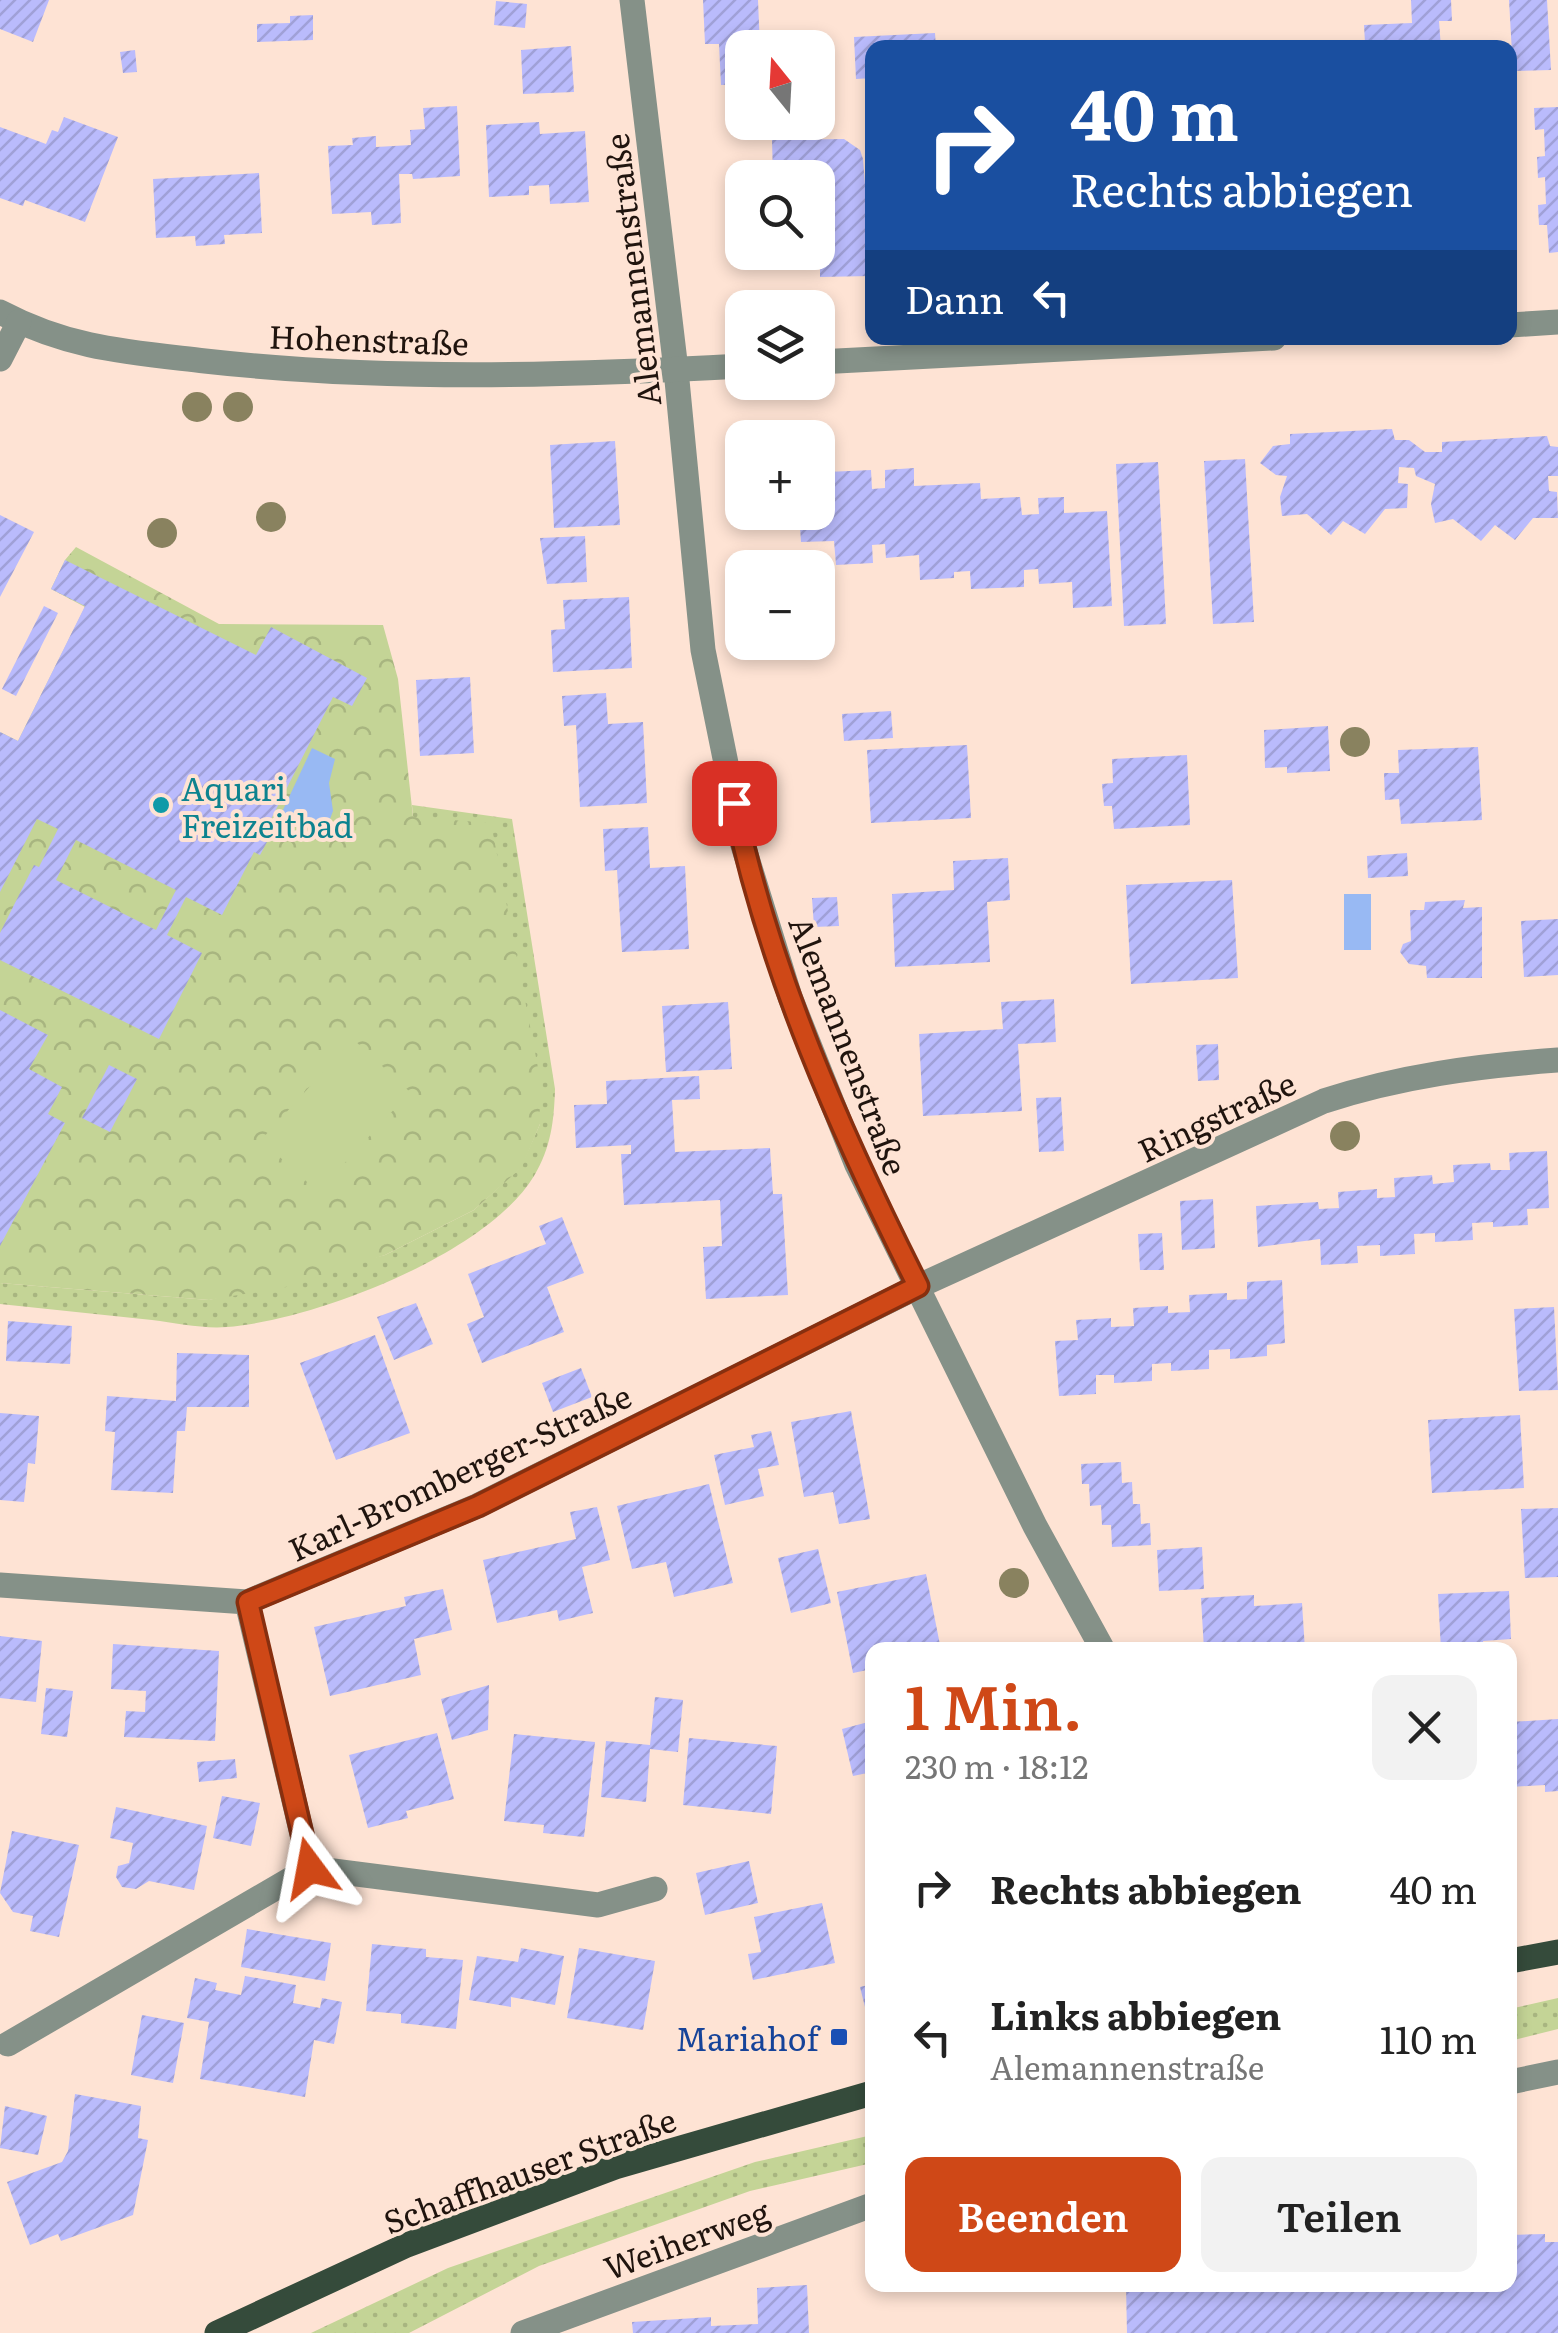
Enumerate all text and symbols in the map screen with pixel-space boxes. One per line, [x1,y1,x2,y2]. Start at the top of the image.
north arrow [725,30,835,140]
map controls [725,30,835,660]
text: 40 m [1070,59,1239,163]
icon: right [905,80,1035,210]
street label: Alemannenstraße [590,131,672,409]
text: Rechts abbiegen [1070,154,1413,221]
button: search [725,160,835,270]
text: Dann [905,269,1004,326]
icon: left [1024,270,1079,325]
button: layers [725,290,835,400]
street label: Hohenstraße [268,311,470,365]
button: + [725,420,835,530]
button: − [725,550,835,660]
pin [692,761,777,846]
place label: Aquari Freizeitbad [181,763,353,848]
icon: arrive [707,776,762,831]
marker: Aquari Freizeitbad [150,794,172,816]
street label: Alemannenstraße [778,908,922,1182]
street label: Ringstraße [1129,1057,1303,1173]
street label: Karl-Bromberger-Straße [280,1370,638,1572]
text: 1 Min. [905,1659,1083,1748]
button: close [1372,1675,1477,1780]
text: 230 m · 18:12 [905,1741,1089,1789]
position arrow [258,1816,362,1920]
text: Rechts abbiegen [990,1859,1302,1916]
text: 40 m [1390,1859,1477,1916]
icon: right [905,1860,960,1915]
text: Links abbiegen [990,1985,1281,2042]
text: 110 m [1380,2009,1477,2066]
icon: left [905,2010,960,2065]
place label: Mariahof [675,2013,822,2061]
marker: Mariahof [828,2026,850,2048]
text: Alemannenstraße [990,2042,1264,2090]
street label: Schaffhauser Straße [376,2094,682,2244]
button: Beenden [905,2157,1181,2272]
button: Teilen [1201,2157,1477,2272]
street label: Weiherweg [596,2186,776,2290]

